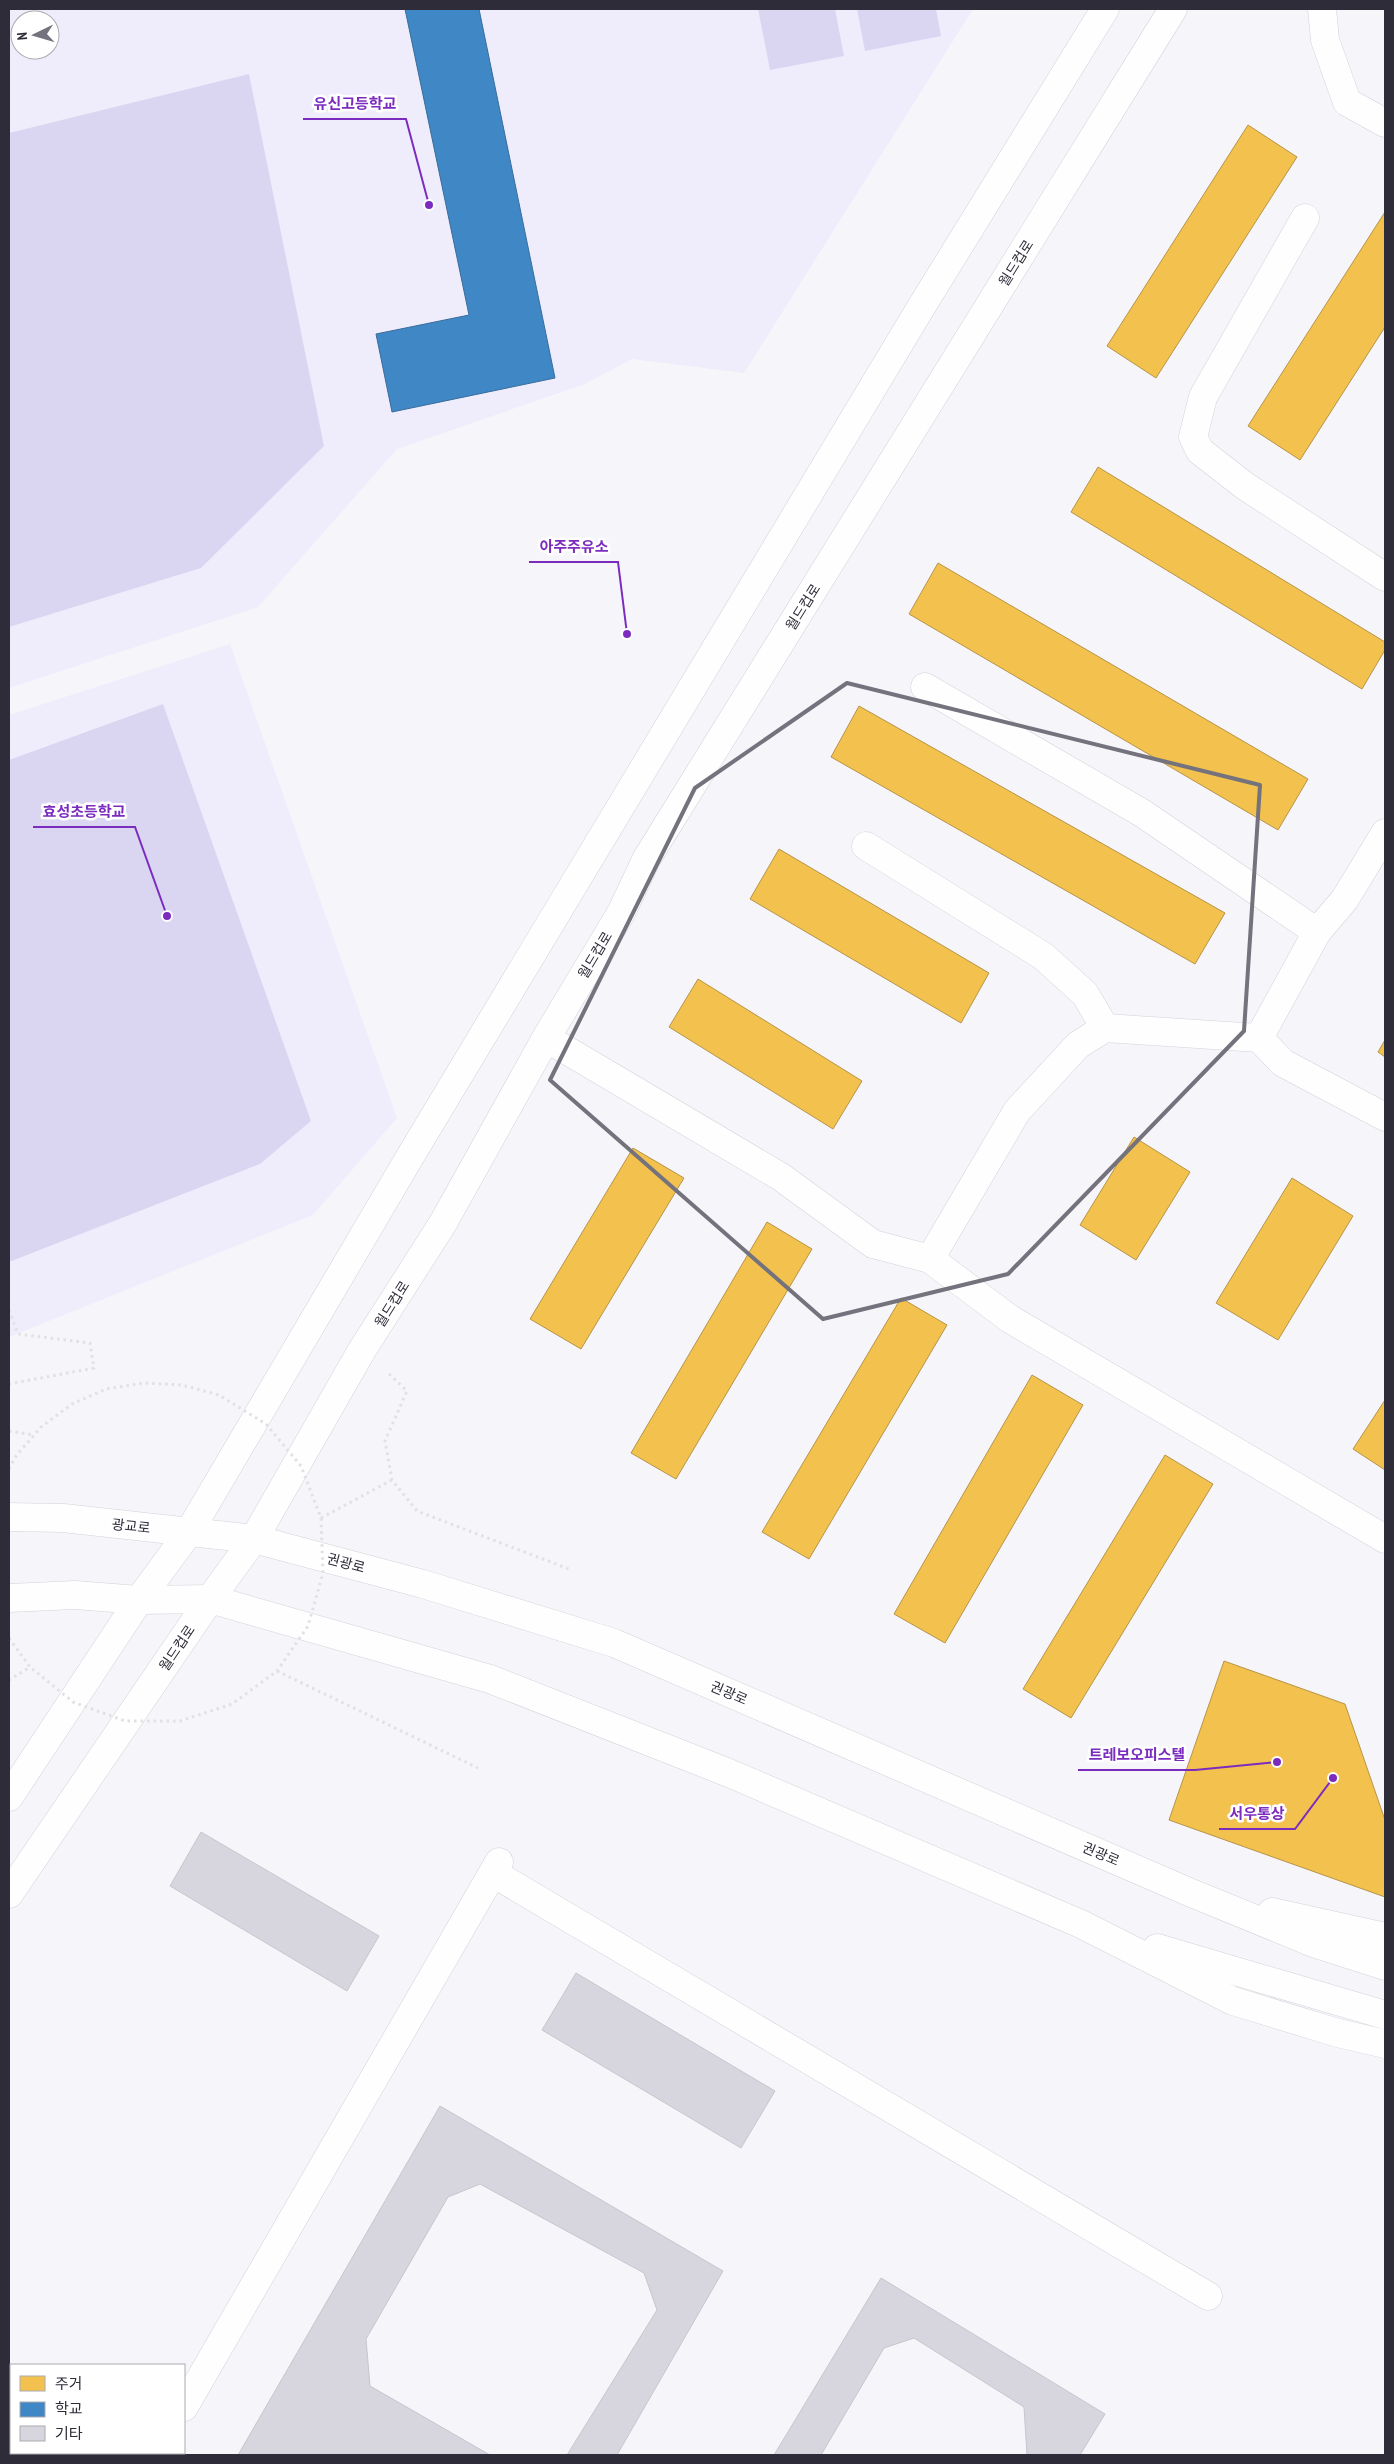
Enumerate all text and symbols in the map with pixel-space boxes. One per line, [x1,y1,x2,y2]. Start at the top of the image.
north arrow [10,10,60,60]
text: N [13,32,31,41]
callout: 유신고등학교 [303,89,406,119]
text: 유신고등학교 [314,94,397,113]
street label: 월드컵로 [995,236,1037,290]
callout: 아주주유소 [529,532,618,562]
text: 아주주유소 [539,537,609,556]
street label: 월드컵로 [782,580,824,634]
callout: 효성초등학교 [33,797,135,827]
text: 효성초등학교 [43,802,126,821]
street label: 월드컵로 [574,928,616,982]
street label: 월드컵로 [371,1277,413,1331]
street label: 광교로 [111,1515,151,1537]
street label: 권광로 [325,1549,367,1577]
street label: 월드컵로 [155,1622,199,1674]
street label: 권광로 [708,1677,750,1709]
callout: 트레보오피스텔 [1078,1740,1195,1770]
text: 트레보오피스텔 [1089,1745,1185,1764]
callout: 서우통상 [1219,1799,1295,1829]
text: 서우통상 [1229,1804,1285,1823]
street label: 권광로 [1080,1838,1122,1870]
legend [10,2364,185,2454]
text: 주거 [55,2374,83,2393]
text: 학교 [55,2399,83,2418]
text: 기타 [55,2424,83,2443]

